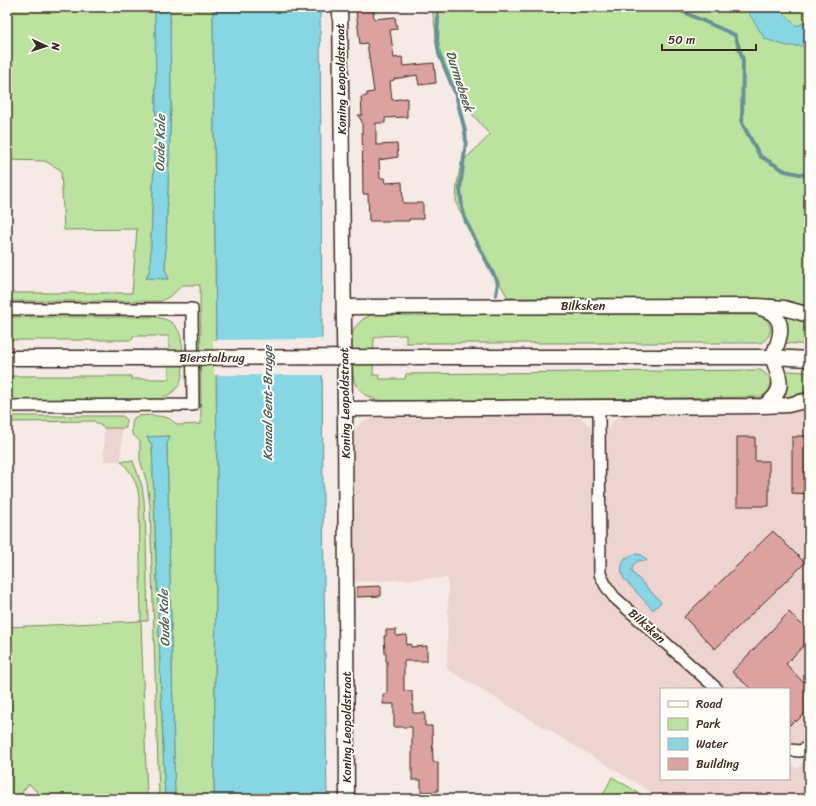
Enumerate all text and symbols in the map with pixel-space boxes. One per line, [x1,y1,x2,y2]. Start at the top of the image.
street label: Koning Leopoldstraat [329,23,353,135]
north arrow [26,26,66,66]
scale bar [662,26,756,52]
text: 50 m [668,29,695,51]
text: N [46,41,65,51]
water label: Durmebeek [439,47,481,117]
water label: Oude Kale [148,113,172,172]
street label: Bilksken [561,295,606,317]
water label: Kanaal Gent-Brugge [256,344,279,461]
street label: Bierstalbrug [179,347,245,369]
street label: Koning Leopoldstraat [333,347,357,459]
water label: Oude Kale [151,588,176,647]
street label: Bilksken [623,603,671,649]
street label: Koning Leopoldstraat [336,671,358,783]
legend [660,688,790,780]
text: Road [696,693,723,715]
text: Park [696,713,721,735]
text: Water [696,733,729,755]
text: Building [696,753,739,775]

